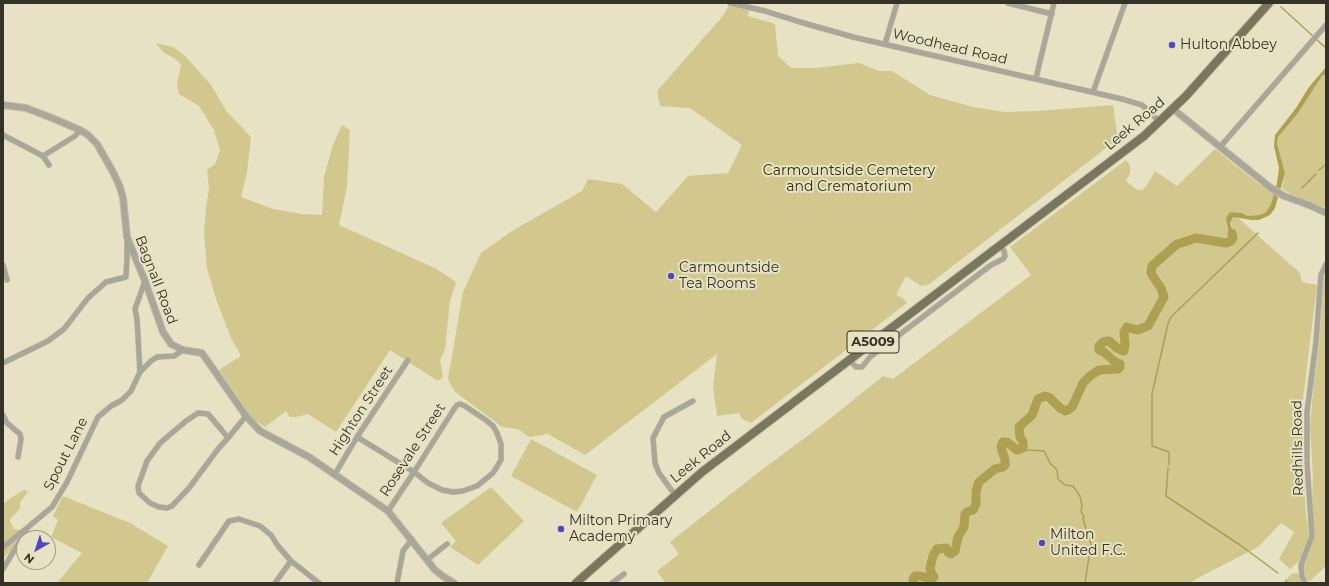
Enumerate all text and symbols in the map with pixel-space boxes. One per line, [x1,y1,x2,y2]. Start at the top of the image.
street label: Woodhead Road [891,26,1009,68]
place label: Hulton Abbey [1180,37,1277,53]
marker: Hulton Abbey [1167,40,1177,50]
street label: Leek Road [1101,94,1169,154]
park label: Carmountside Cemetery and Crematorium [763,163,935,196]
street label: Bagnall Road [131,233,181,327]
place label: Carmountside Tea Rooms [679,260,779,292]
marker: Carmountside Tea Rooms [666,271,676,281]
road number: A5009 [847,331,899,353]
street label: Highton Street [326,363,396,459]
street label: Rosevale Street [377,400,449,500]
street label: Redhills Road [1289,400,1307,496]
street label: Spout Lane [40,415,92,493]
street label: Leek Road [667,427,735,487]
place label: Milton Primary Academy [569,513,672,546]
marker: Milton Primary Academy [556,524,566,534]
place label: Milton United F.C. [1050,527,1126,560]
north arrow [16,530,56,570]
marker: Milton United F.C. [1037,538,1047,548]
text: N [21,550,37,567]

